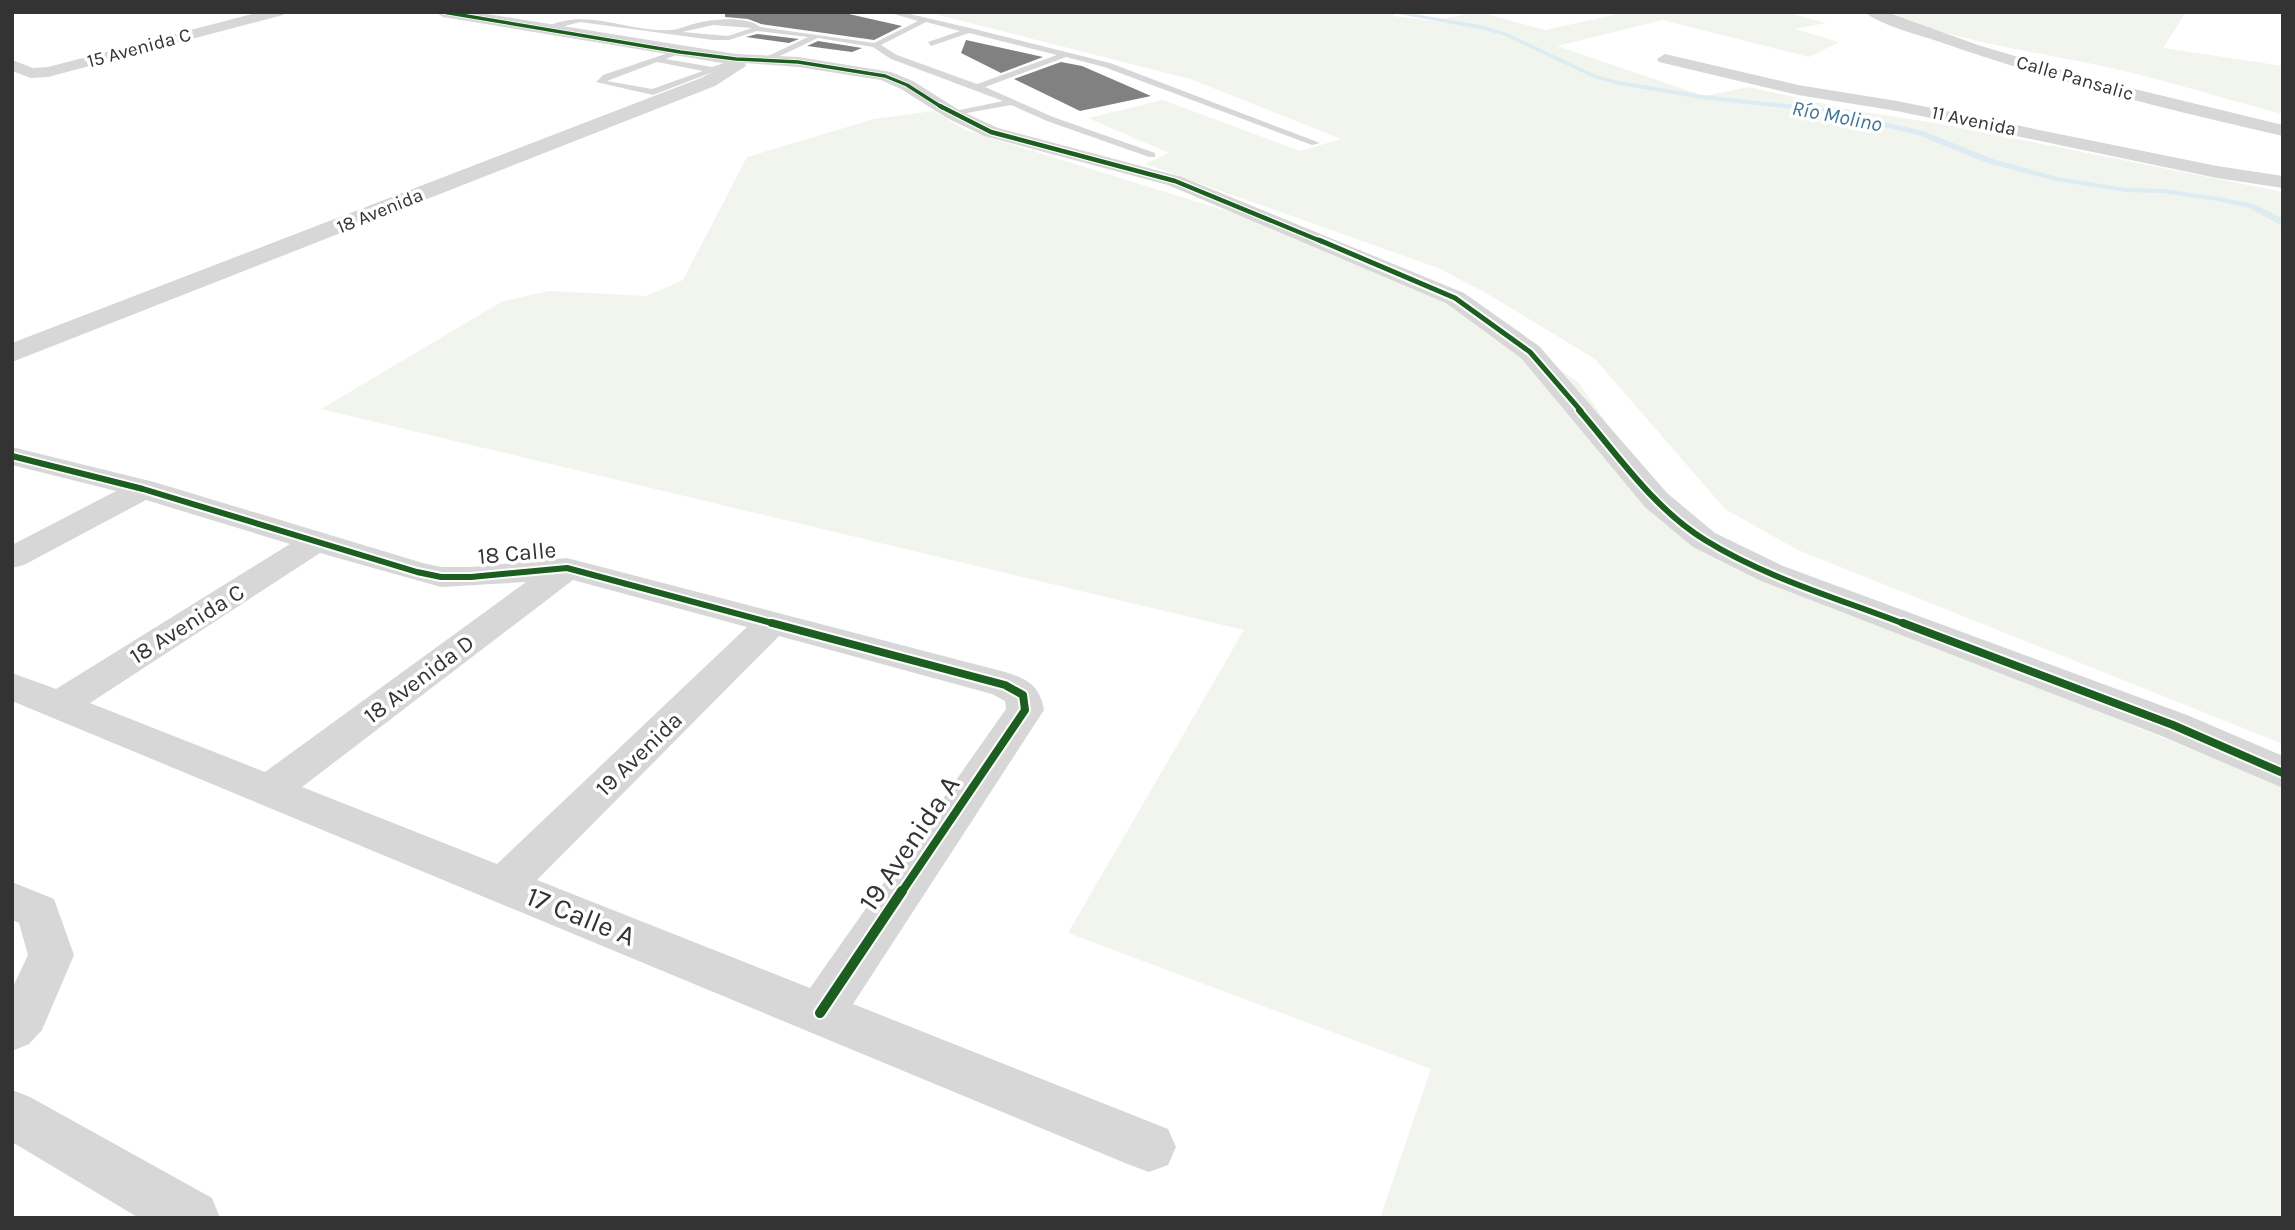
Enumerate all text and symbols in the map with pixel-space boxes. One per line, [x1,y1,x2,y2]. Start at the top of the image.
street label: 15 Avenida C [85,24,193,72]
street label: Calle Pansalic [2014,51,2136,105]
water label: Río Molino [1790,96,1885,137]
street label: 11 Avenida [1930,101,2018,141]
street label: 18 Avenida [334,184,426,238]
street label: 18 Calle [477,536,557,570]
street label: 18 Avenida C [125,578,249,670]
street label: 18 Avenida D [359,629,479,729]
street label: 19 Avenida [590,706,688,802]
street label: 19 Avenida A [852,769,966,917]
street label: 17 Calle A [522,879,640,953]

